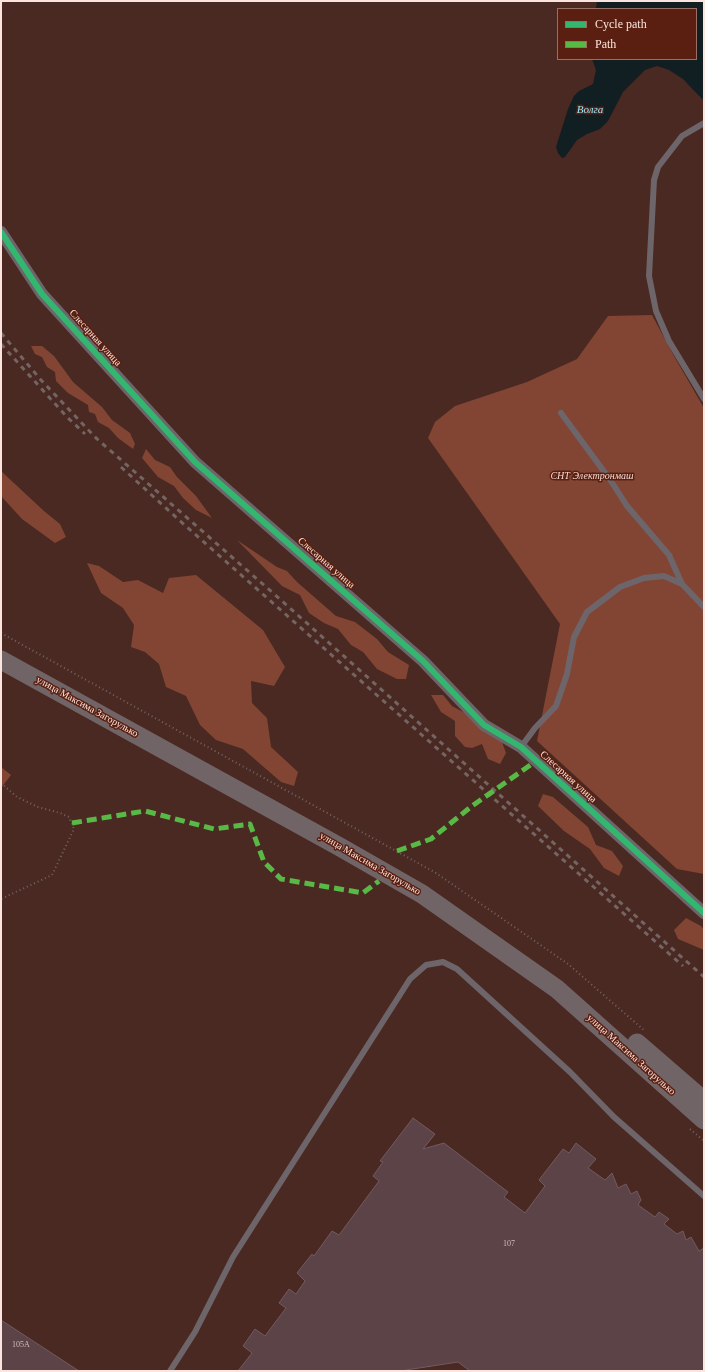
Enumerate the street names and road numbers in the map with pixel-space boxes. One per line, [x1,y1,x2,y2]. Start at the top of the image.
street label: Слесарная улица [66,307,124,369]
street label: Слесарная улица [295,535,357,591]
street label: улица Максима Загорулько [34,674,140,740]
street label: Слесарная улица [537,748,599,806]
street label: улица Максима Загорулько [317,830,423,898]
street label: улица Максима Загорулько [584,1012,678,1098]

